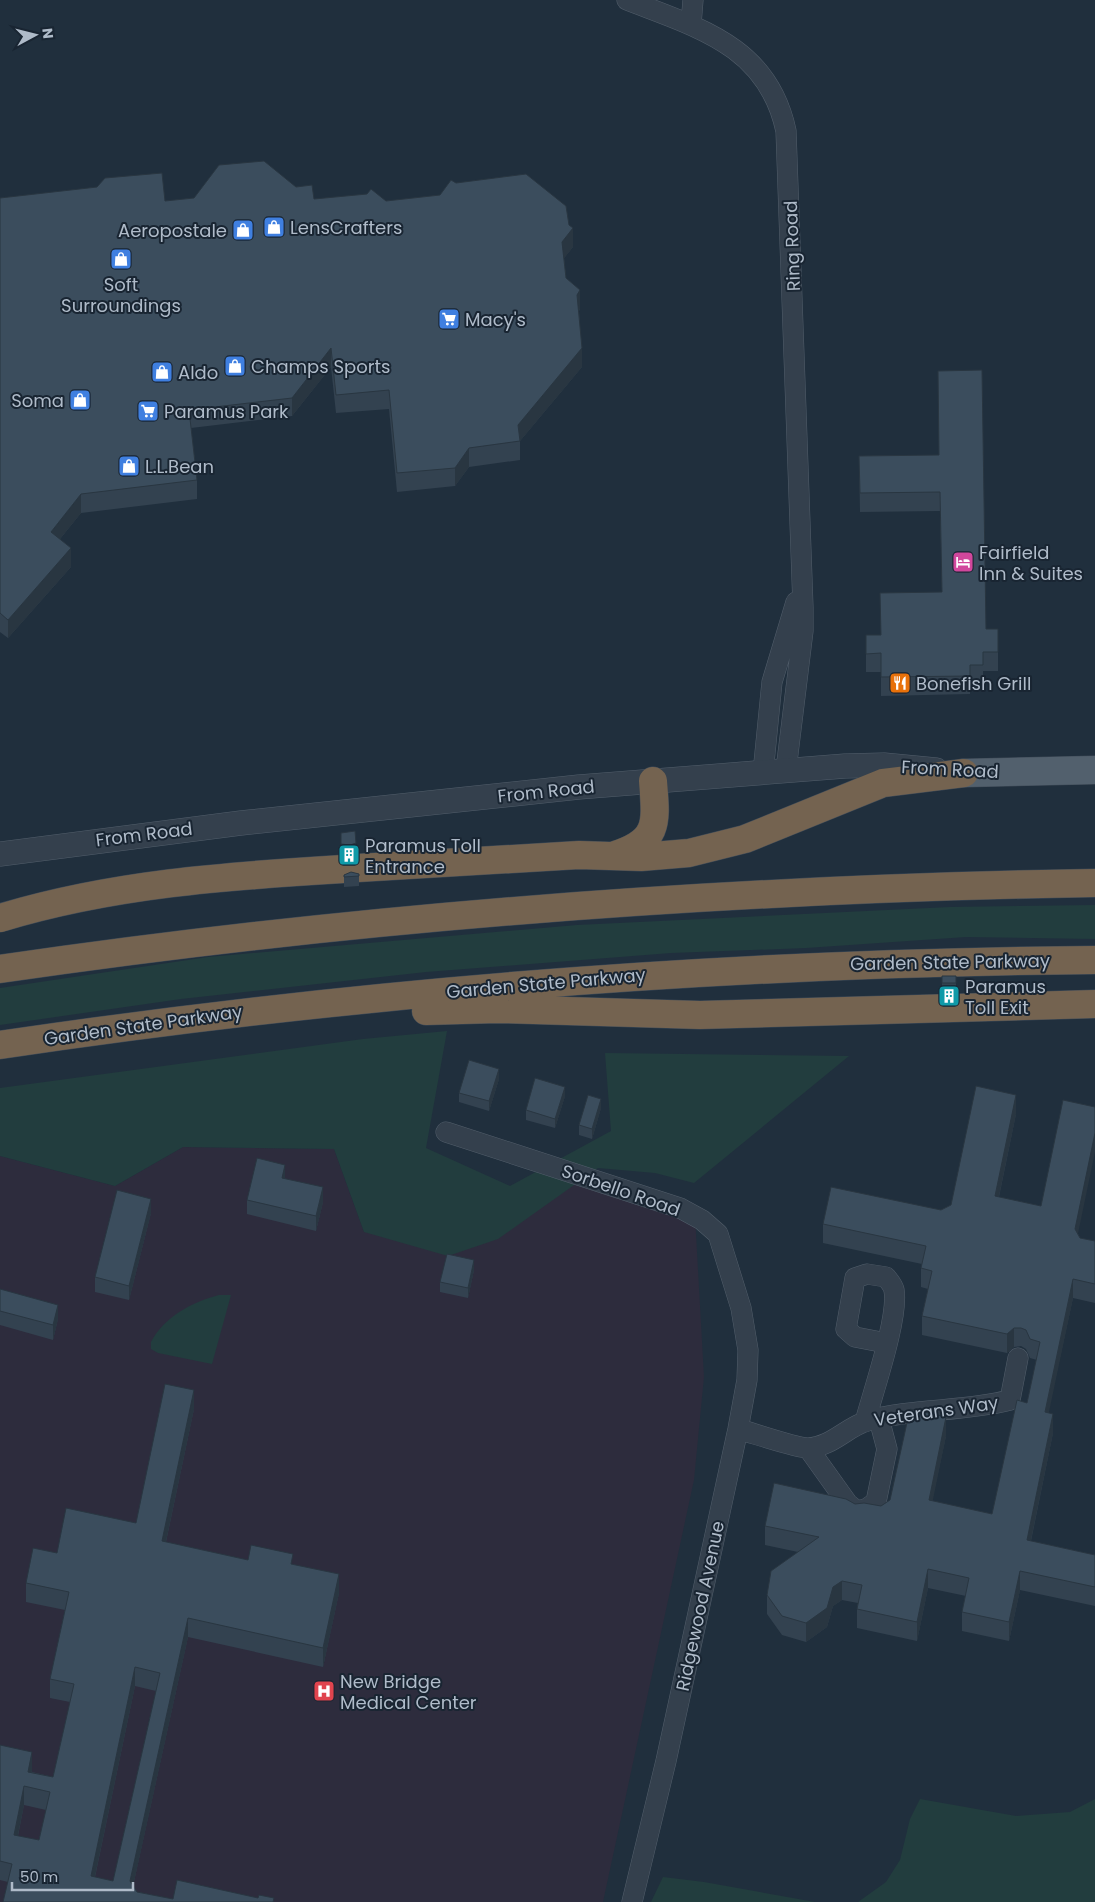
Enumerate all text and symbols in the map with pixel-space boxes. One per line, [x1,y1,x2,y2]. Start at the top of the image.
north arrow [10,10,60,60]
text: N [37,27,58,40]
street label: Ring Road [778,200,806,292]
shop icon: LensCrafters [262,215,286,239]
place label: LensCrafters [290,215,402,240]
place label: Aeropostale [118,218,227,243]
shop icon: Aeropostale [231,218,255,242]
shop icon: Soft Surroundings [109,247,133,271]
place label: Soft Surroundings [61,272,181,318]
supermarket icon: Macy's [437,307,461,331]
place label: Macy's [465,307,526,332]
shop icon: Champs Sports [223,354,247,378]
place label: Champs Sports [251,354,390,379]
shop icon: Aldo [150,360,174,384]
place label: Aldo [178,360,218,385]
place label: Soma [11,388,64,413]
shop icon: Soma [68,388,92,412]
supermarket icon: Paramus Park [136,399,160,423]
place label: Paramus Park [164,399,289,424]
shop icon: L.L.Bean [117,454,141,478]
place label: L.L.Bean [145,454,214,479]
place label: Fairfield Inn & Suites [979,540,1083,586]
hotel icon: Fairfield Inn & Suites [951,550,975,574]
restaurant icon: Bonefish Grill [888,671,912,695]
place label: Bonefish Grill [916,671,1031,696]
street label: From Road [901,754,999,784]
street label: From Road [496,773,596,809]
street label: From Road [94,816,194,852]
place label: Paramus Toll Entrance [365,833,481,879]
building icon: Paramus Toll Entrance [337,843,361,867]
street label: Garden State Parkway [850,948,1050,976]
street label: Garden State Parkway [445,962,647,1004]
place label: Paramus Toll Exit [965,974,1046,1020]
building icon: Paramus Toll Exit [937,984,961,1008]
street label: Garden State Parkway [42,999,244,1051]
street label: Sorbello Road [558,1158,684,1222]
street label: Veterans Way [872,1390,1000,1432]
street label: Ridgewood Avenue [670,1519,730,1693]
place label: New Bridge Medical Center [340,1669,477,1715]
hospital icon: New Bridge Medical Center [312,1679,336,1703]
scale bar [12,1860,134,1892]
text: 50 m [20,1866,58,1887]

